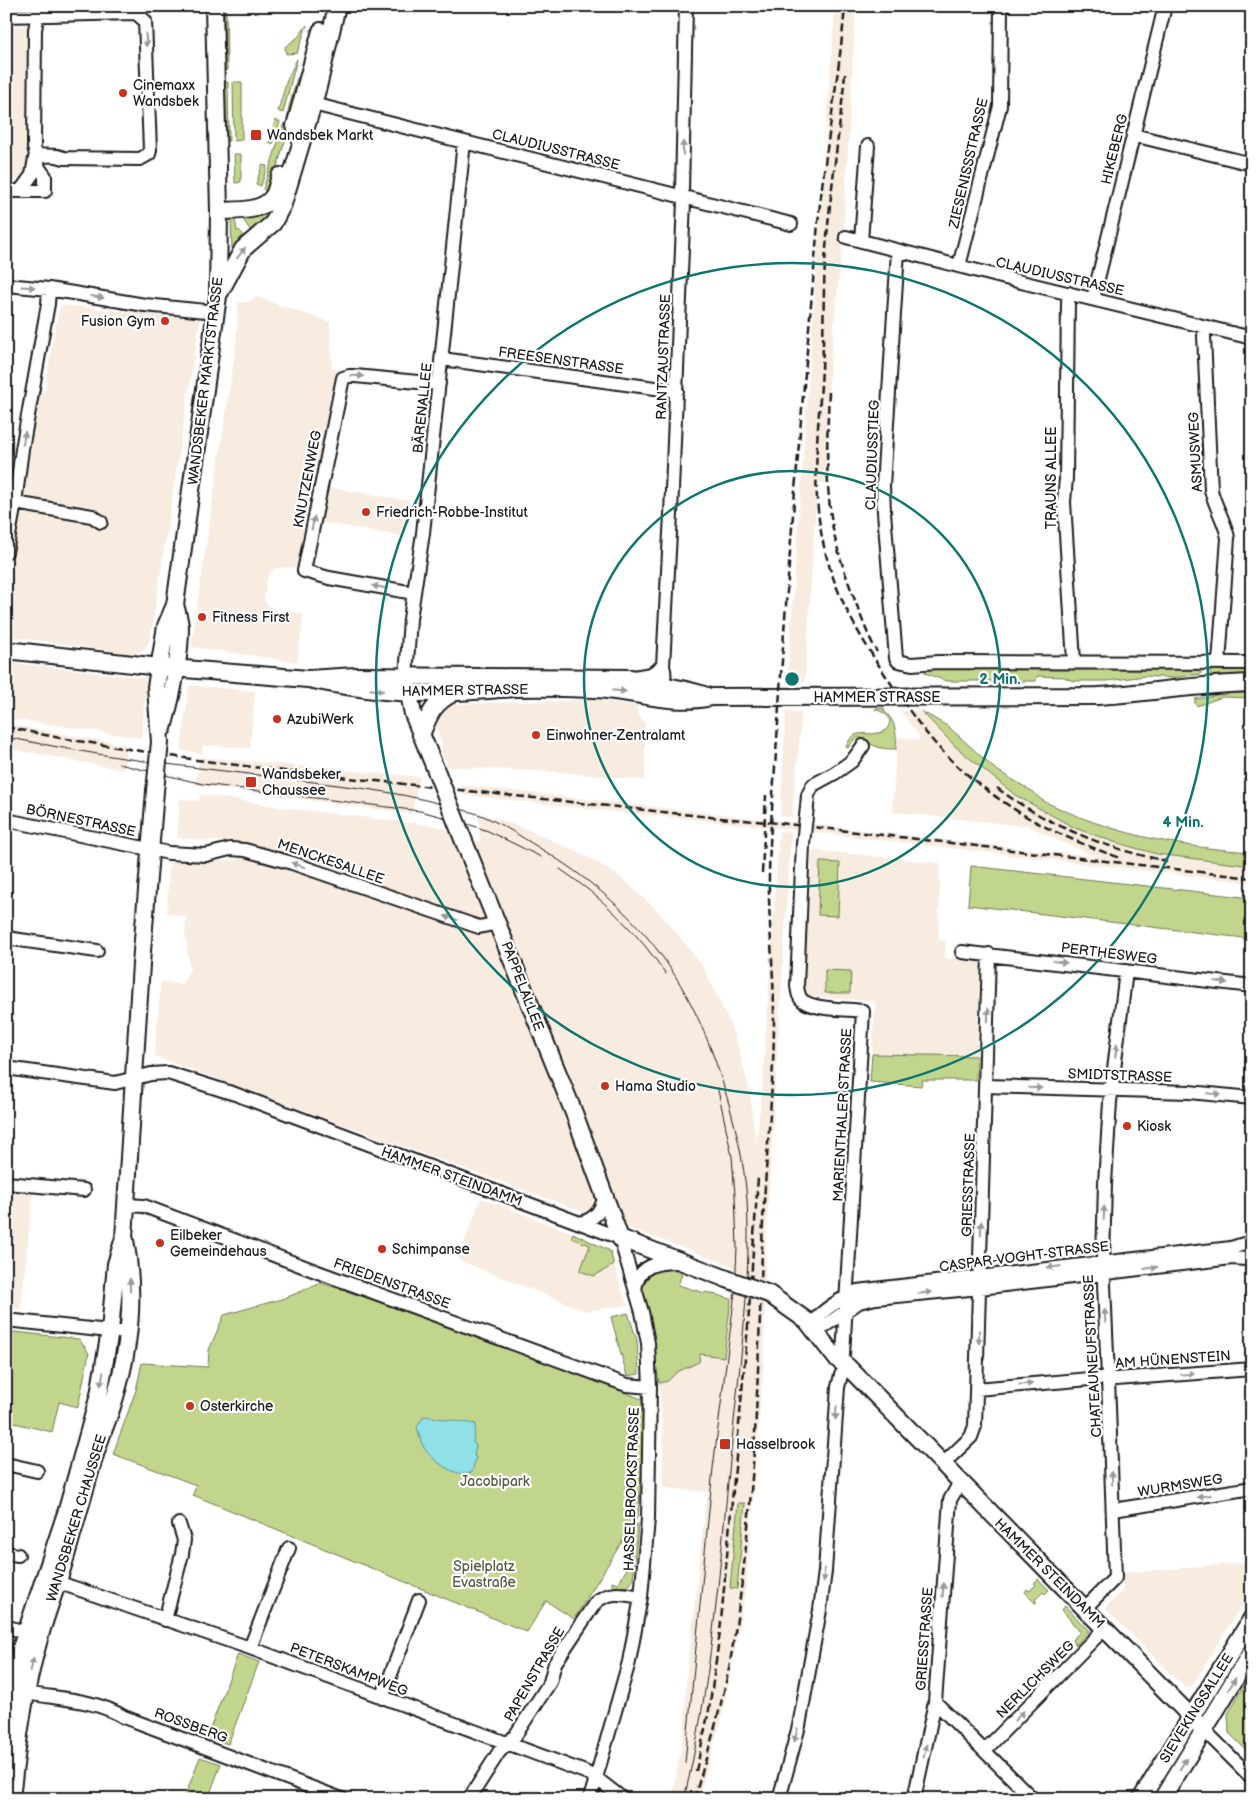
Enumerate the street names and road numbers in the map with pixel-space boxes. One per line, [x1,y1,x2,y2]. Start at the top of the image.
street label: ZIESENISSSTRASSE [945,96,992,231]
street label: HIKEBERG [1098,112,1132,186]
street label: CLAUDIUSSTRASSE [490,125,622,174]
street label: CLAUDIUSSTRASSE [994,253,1126,300]
street label: WANDSBEKER MARKTSTRASSE [184,276,227,486]
street label: RANTZAUSTRASSE [653,294,674,420]
street label: FREESENSTRASSE [497,343,625,378]
street label: BÄRENALLEE [409,362,436,454]
street label: CLAUDIUSSTIEG [862,399,883,510]
street label: ASMUSWEG [1185,411,1206,492]
street label: TRAUNS ALLEE [1043,427,1060,529]
street label: KNUTZENWEG [290,428,325,529]
street label: HAMMER STRASSE [401,681,529,700]
street label: HAMMER STRASSE [814,689,940,706]
street label: BÖRNESTRASSE [24,800,138,840]
street label: MENCKESALLEE [275,835,386,888]
street label: PAPPELALLEE [498,939,547,1033]
street label: PERTHESWEG [1060,939,1158,968]
street label: MARIENTHALER STRASSE [829,1028,856,1202]
street label: SMIDTSTRASSE [1068,1065,1172,1086]
street label: GRIESSTRASSE [958,1133,979,1237]
street label: HAMMER STEINDAMM [379,1143,525,1210]
street label: CASPAR-VOGHT-STRASSE [938,1238,1110,1275]
street label: FRIEDENSTRASSE [331,1254,453,1313]
street label: CHATEAUNEUFSTRASSE [1080,1274,1105,1438]
street label: AM HÜNENSTEIN [1115,1346,1231,1372]
street label: HASSELBROOKSTRASSE [620,1407,643,1571]
street label: WANDSBEKER CHAUSSEE [43,1432,110,1604]
street label: WURMSWEG [1136,1470,1224,1501]
street label: HAMMER STEINDAMM [991,1515,1108,1632]
street label: GRIESSTRASSE [912,1587,937,1691]
street label: PAPENSTRASSE [500,1624,568,1725]
street label: NERLICHSWEG [993,1637,1078,1722]
street label: PETERSKAMPWEG [287,1639,411,1700]
street label: SIEVEKINGSALLEE [1156,1650,1237,1766]
street label: ROSSBERG [152,1704,230,1747]

